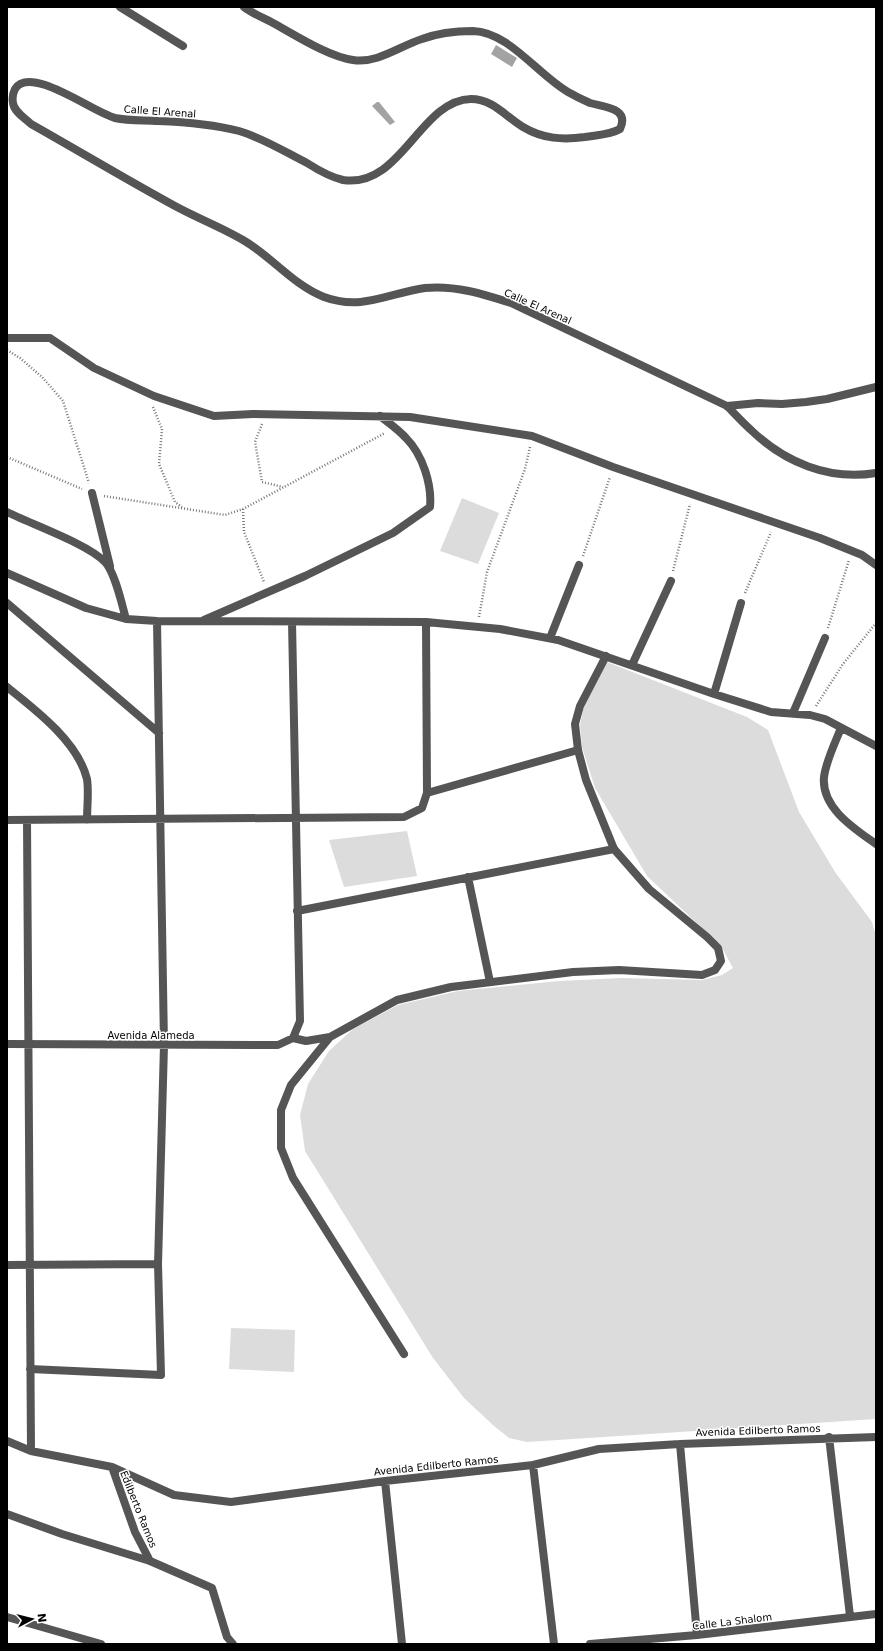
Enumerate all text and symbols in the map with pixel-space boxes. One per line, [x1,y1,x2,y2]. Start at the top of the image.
street label: Calle El Arenal [123,103,196,120]
street label: Calle El Arenal [502,287,573,326]
street label: Avenida Alameda [107,1030,195,1041]
street label: Avenida Edilberto Ramos [695,1423,821,1438]
street label: Avenida Edilberto Ramos [373,1453,499,1478]
street label: Edilberto Ramos [118,1469,159,1549]
north arrow [12,1599,52,1639]
street label: Calle La Shalom [692,1611,773,1632]
text: N [34,1612,48,1623]

